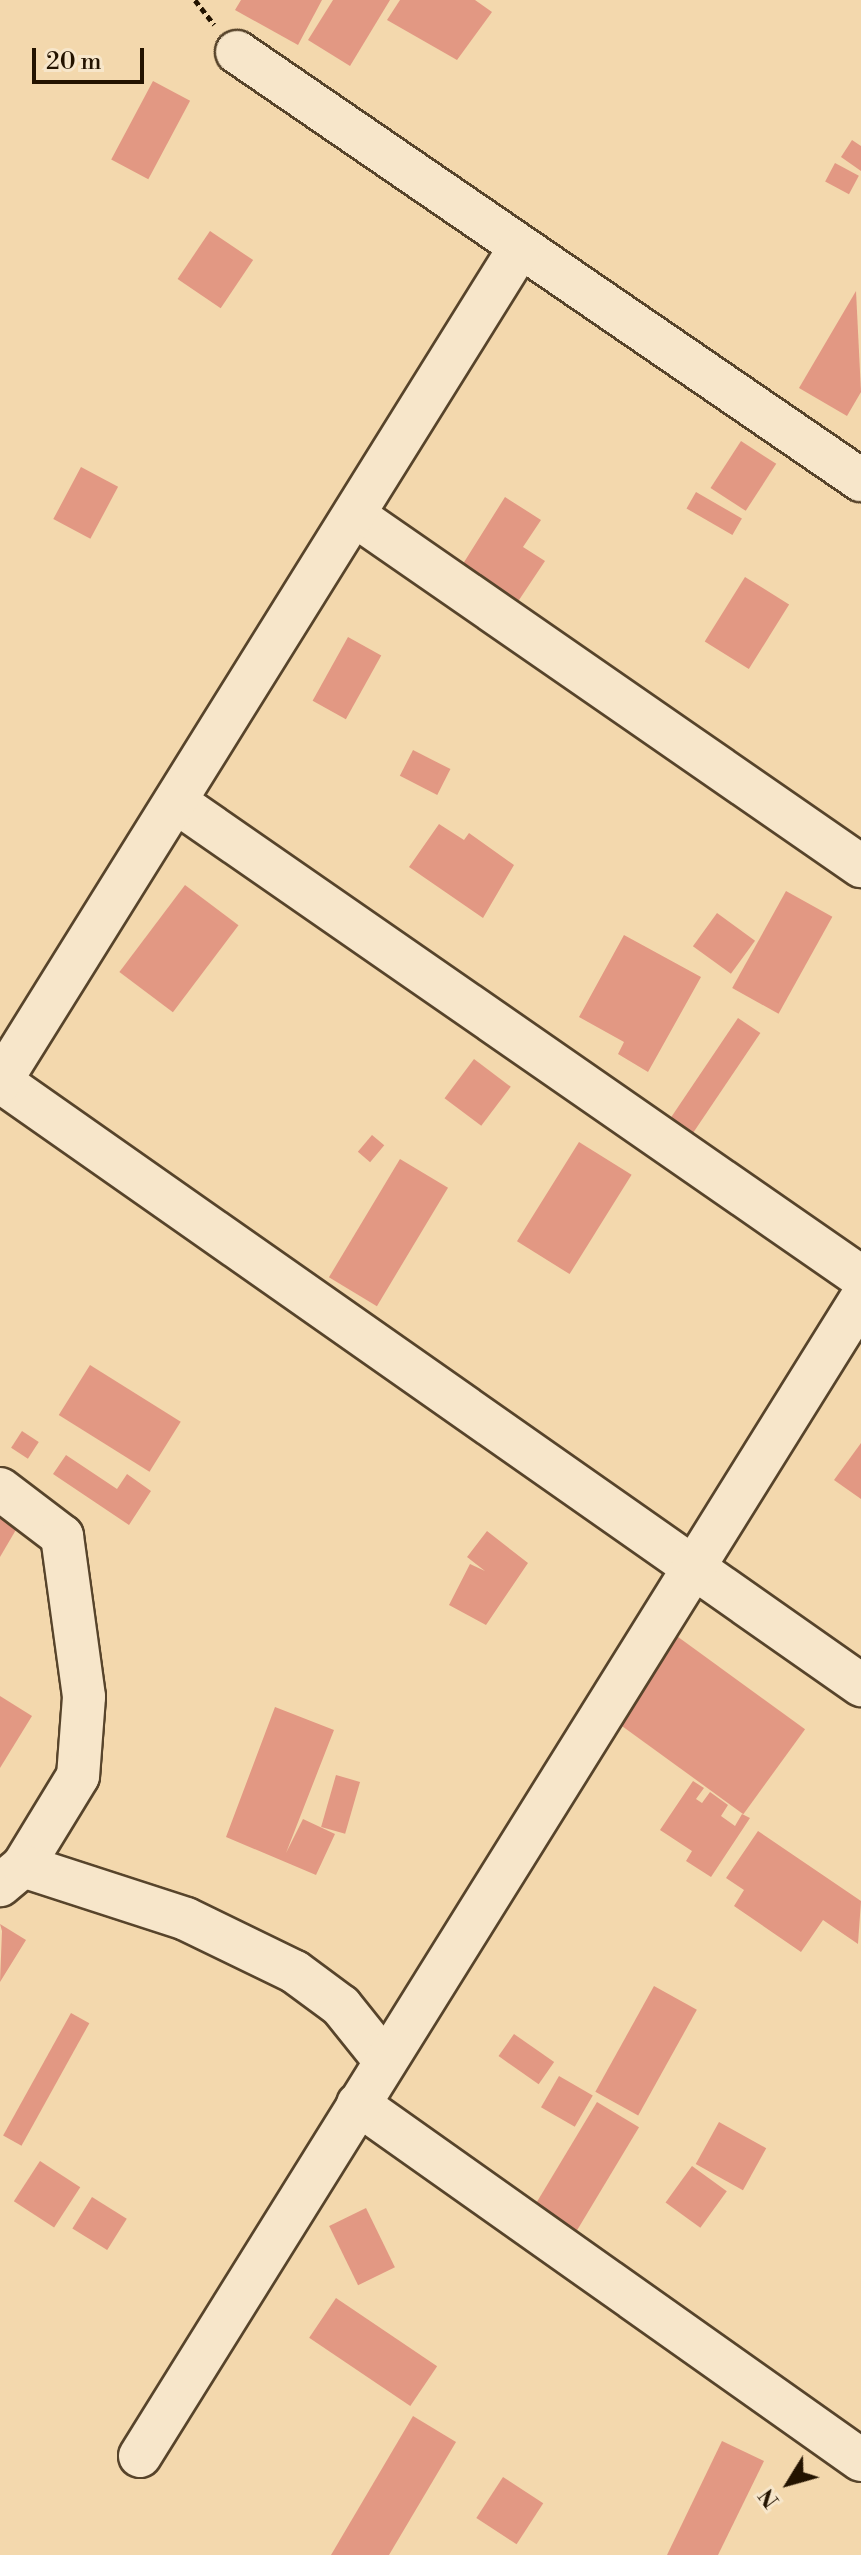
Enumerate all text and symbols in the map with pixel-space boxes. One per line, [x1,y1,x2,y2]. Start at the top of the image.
scale bar [36,32,148,82]
text: 20 m [46,47,102,77]
north arrow [749,2443,829,2523]
text: N [753,2483,785,2513]

